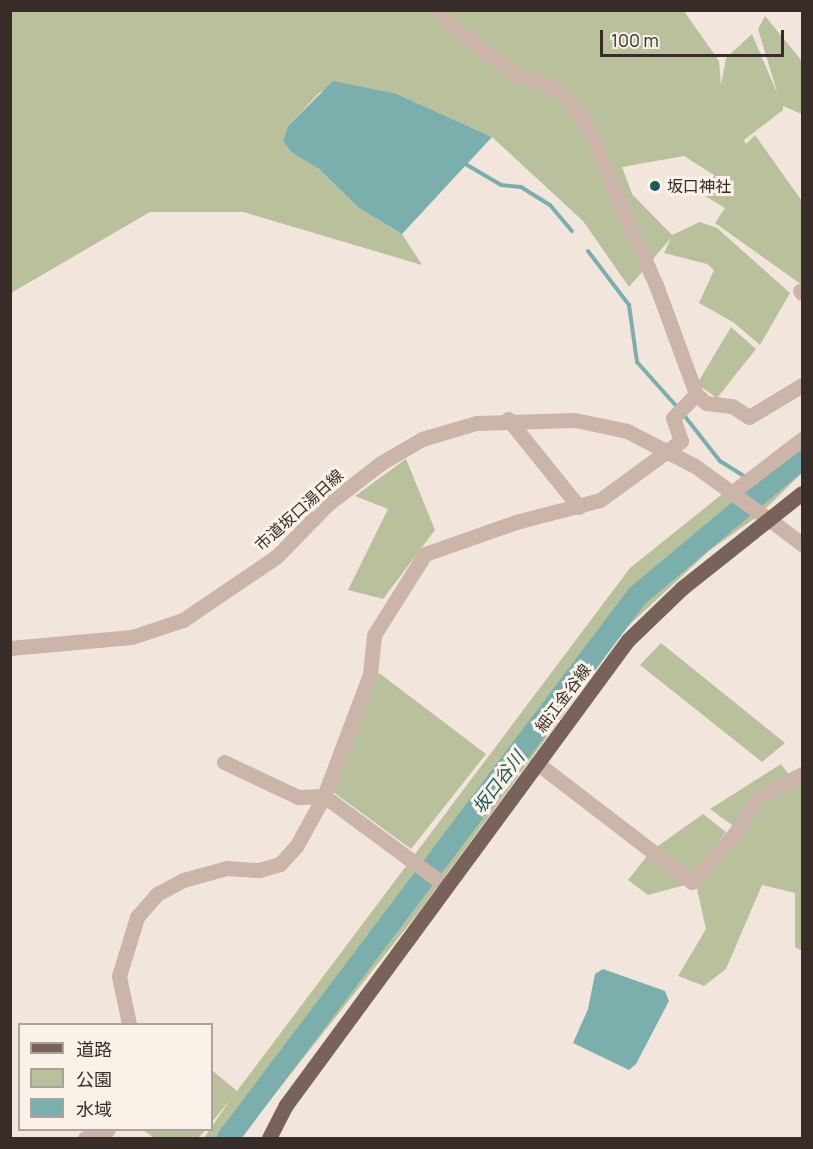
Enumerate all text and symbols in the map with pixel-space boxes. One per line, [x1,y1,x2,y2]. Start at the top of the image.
scale bar [603,18,788,56]
text: 100 m [611,28,659,52]
place label: 坂口神社 [667,176,731,196]
marker: 坂口神社 [648,179,662,193]
street label: 市道坂口湯日線 [251,465,347,555]
street label: 細江金谷線 [531,660,595,736]
water label: 坂口谷川 [468,747,528,817]
legend [18,1023,213,1131]
text: 道路 [76,1037,112,1061]
text: 公園 [76,1067,112,1091]
text: 水域 [76,1097,112,1121]

